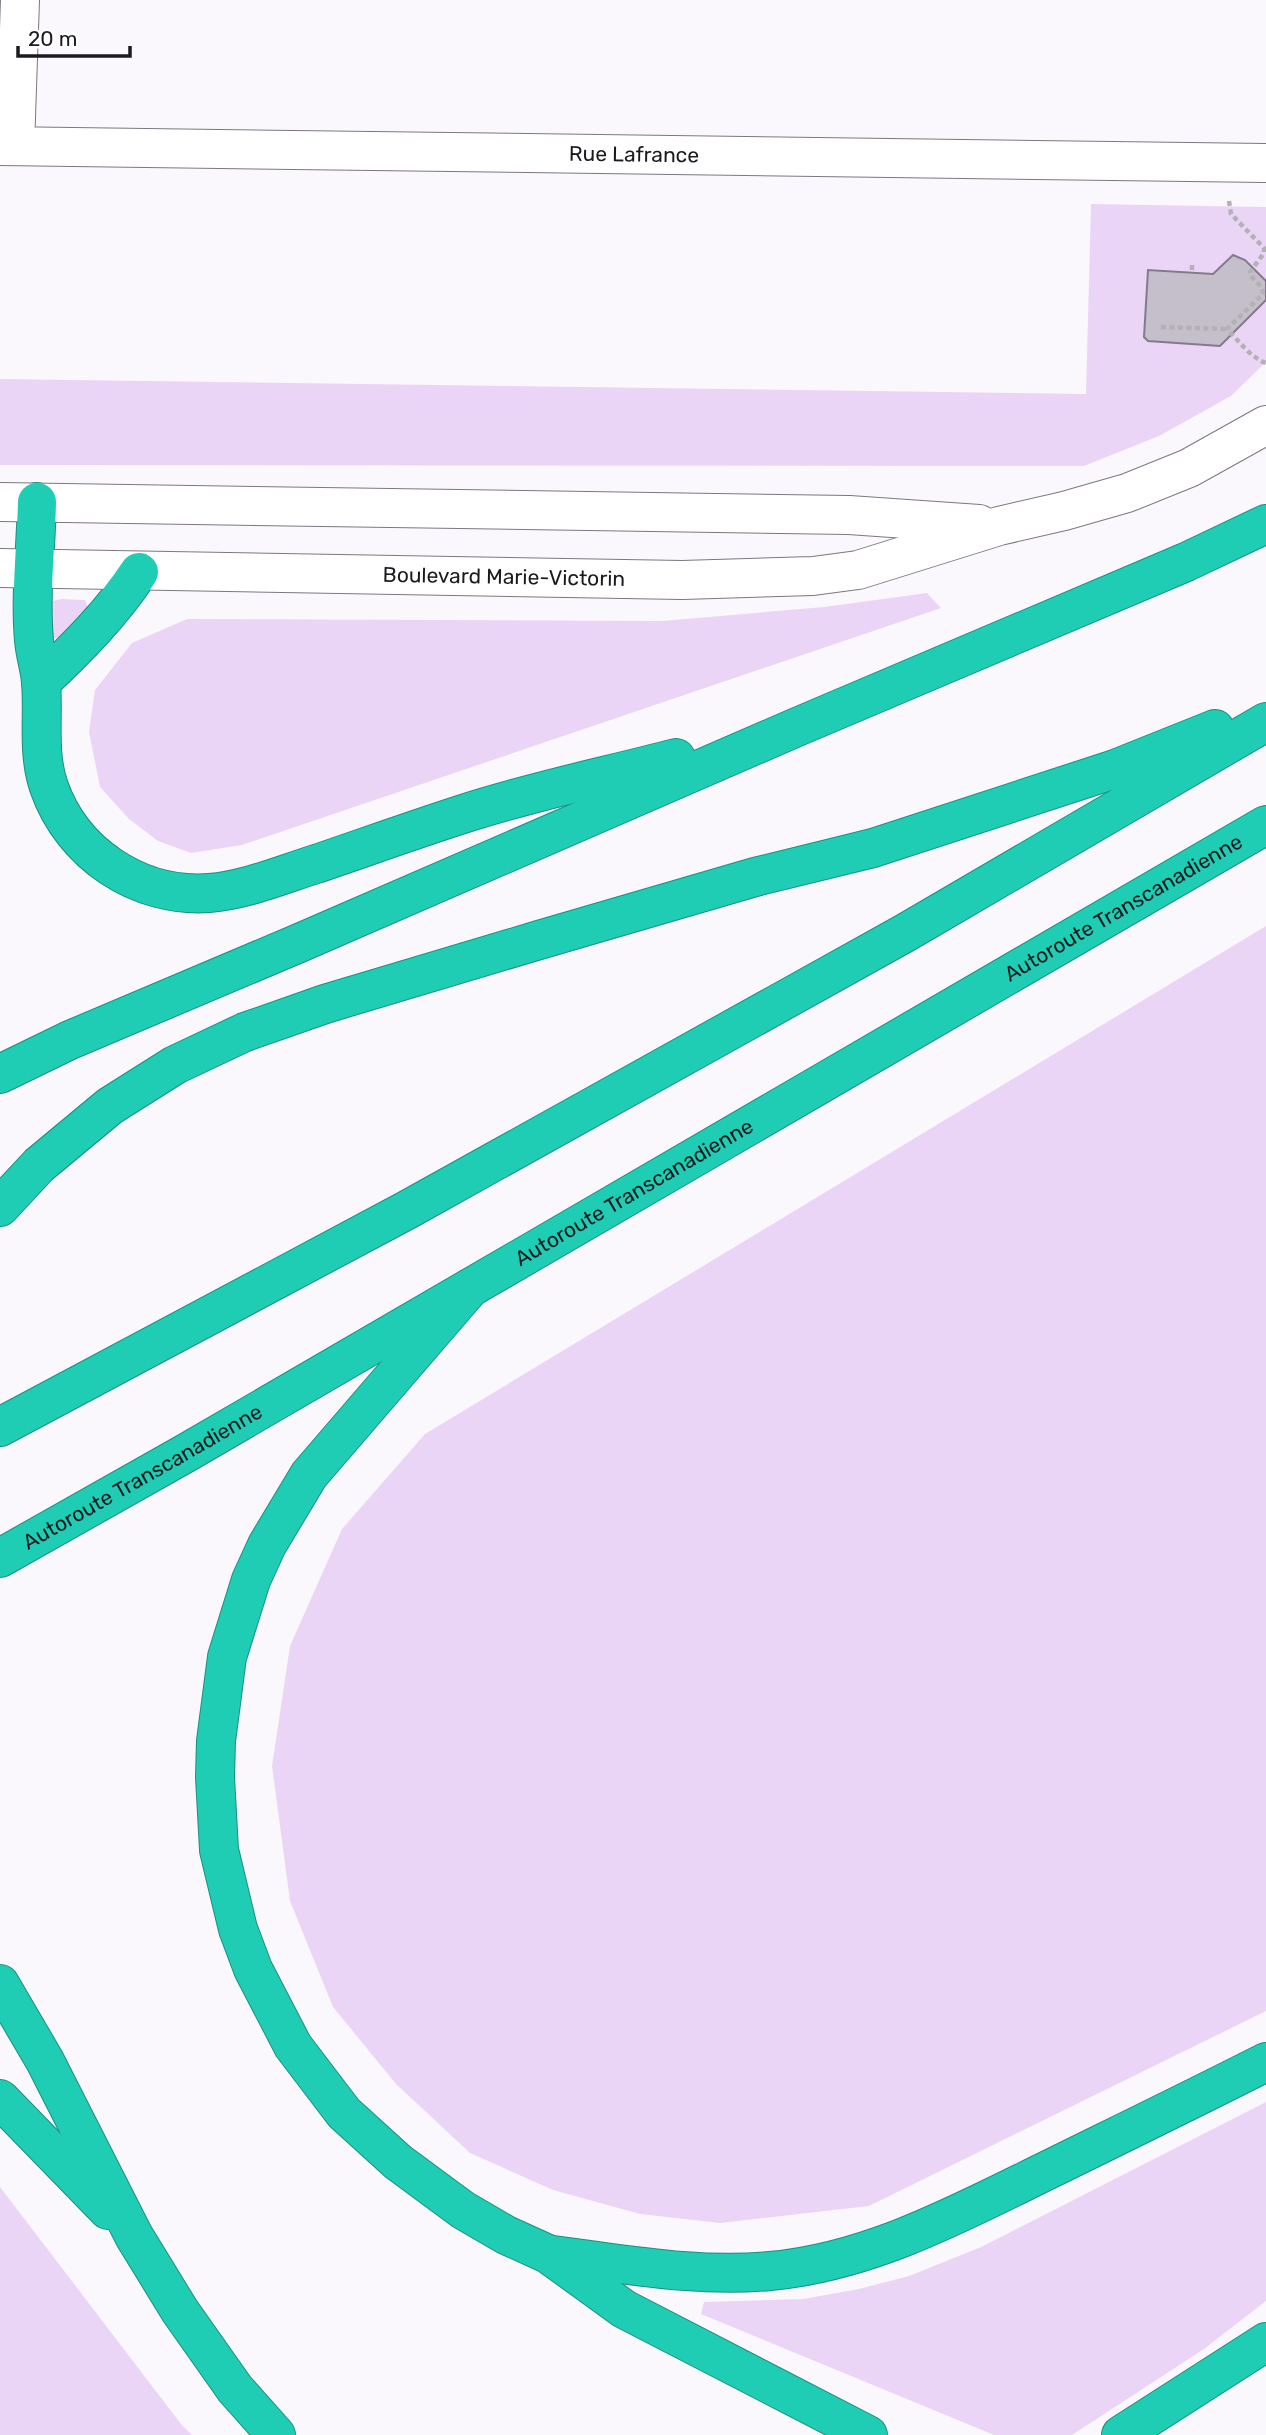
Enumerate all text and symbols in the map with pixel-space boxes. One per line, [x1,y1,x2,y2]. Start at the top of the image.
scale bar [18,14,130,58]
text: 20 m [28,26,77,51]
street label: Rue Lafrance [569,141,699,167]
street label: Boulevard Marie-Victorin [383,562,625,591]
street label: Autoroute Transcanadienne [1000,828,1247,986]
street label: Autoroute Transcanadienne [510,1113,757,1271]
street label: Autoroute Transcanadienne [18,1398,266,1555]

